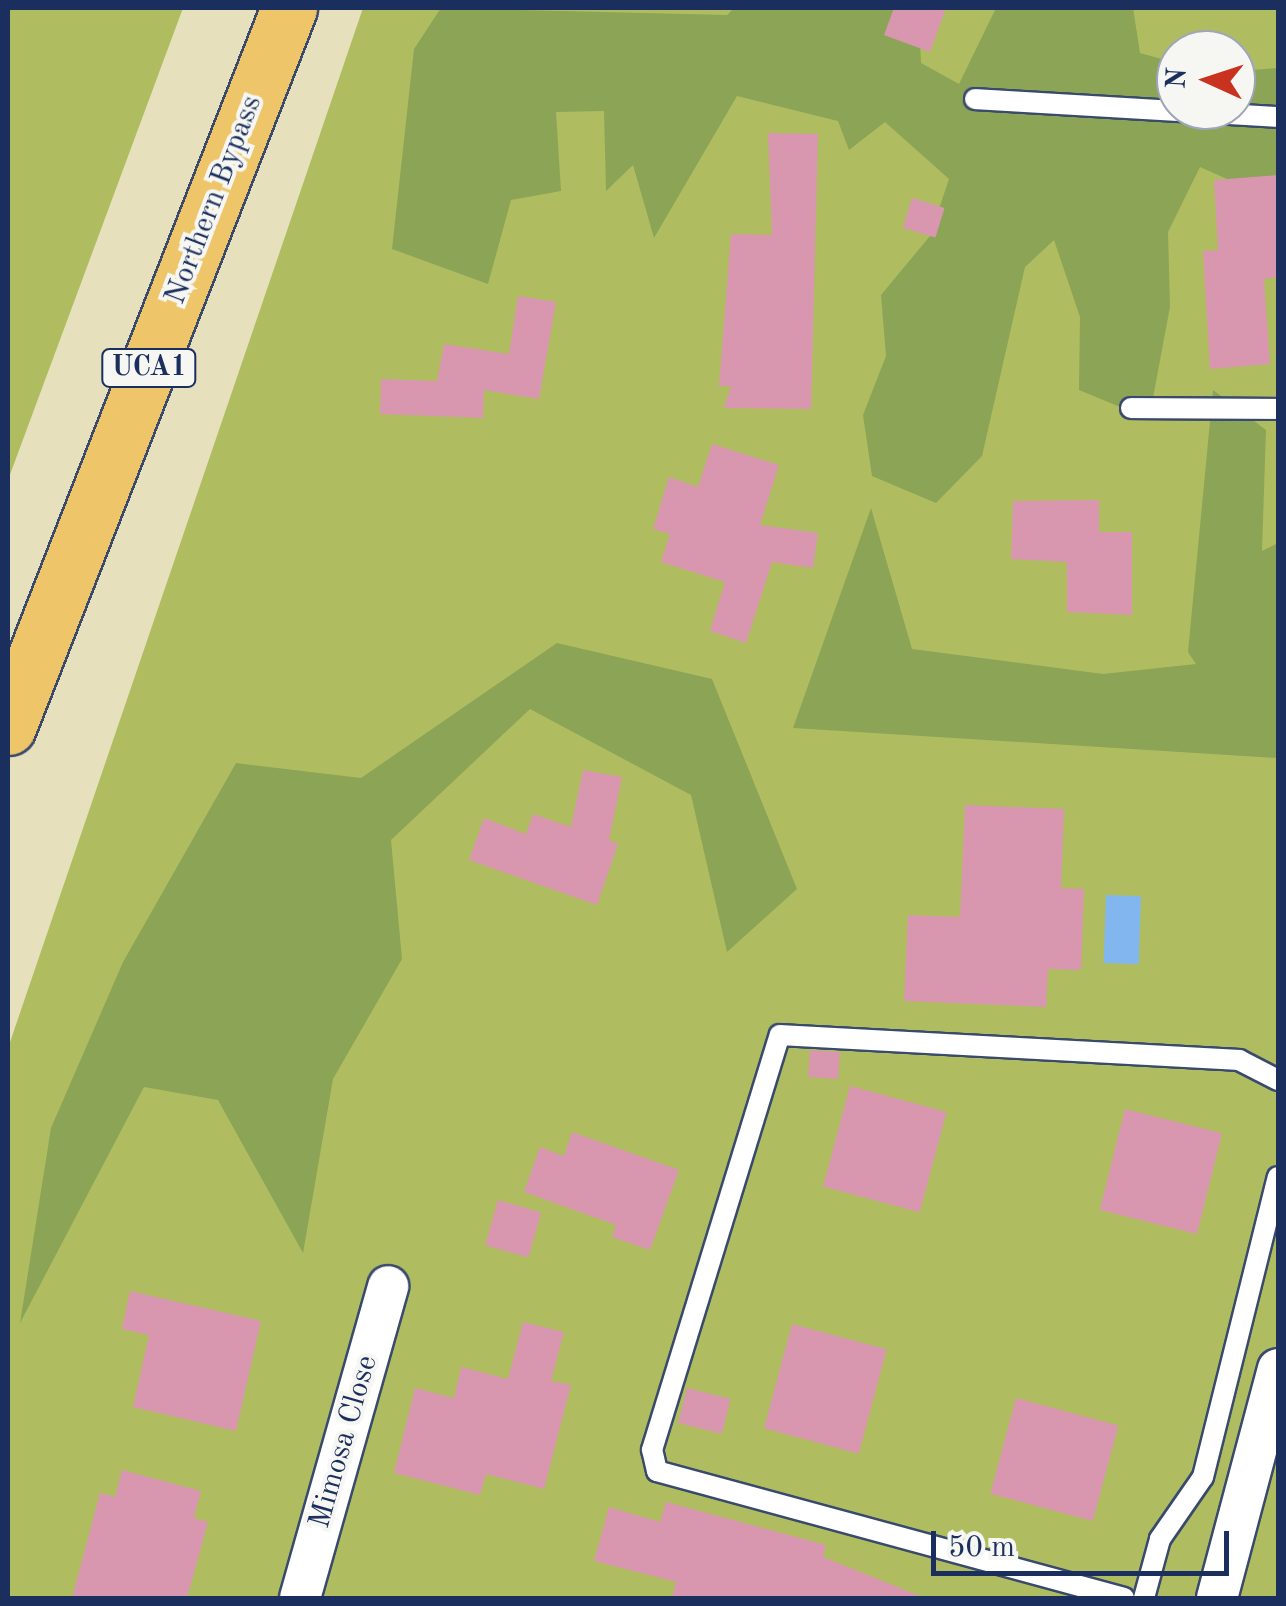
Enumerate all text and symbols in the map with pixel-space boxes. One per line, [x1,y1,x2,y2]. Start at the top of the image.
north arrow [1156,30,1256,130]
text: N [1163,67,1193,90]
street label: Northern Bypass [158,90,270,310]
road number: UCA1 [99,345,199,391]
street label: Mimosa Close [302,1351,386,1533]
scale bar [936,1511,1234,1573]
text: 50 m [948,1533,1015,1563]

